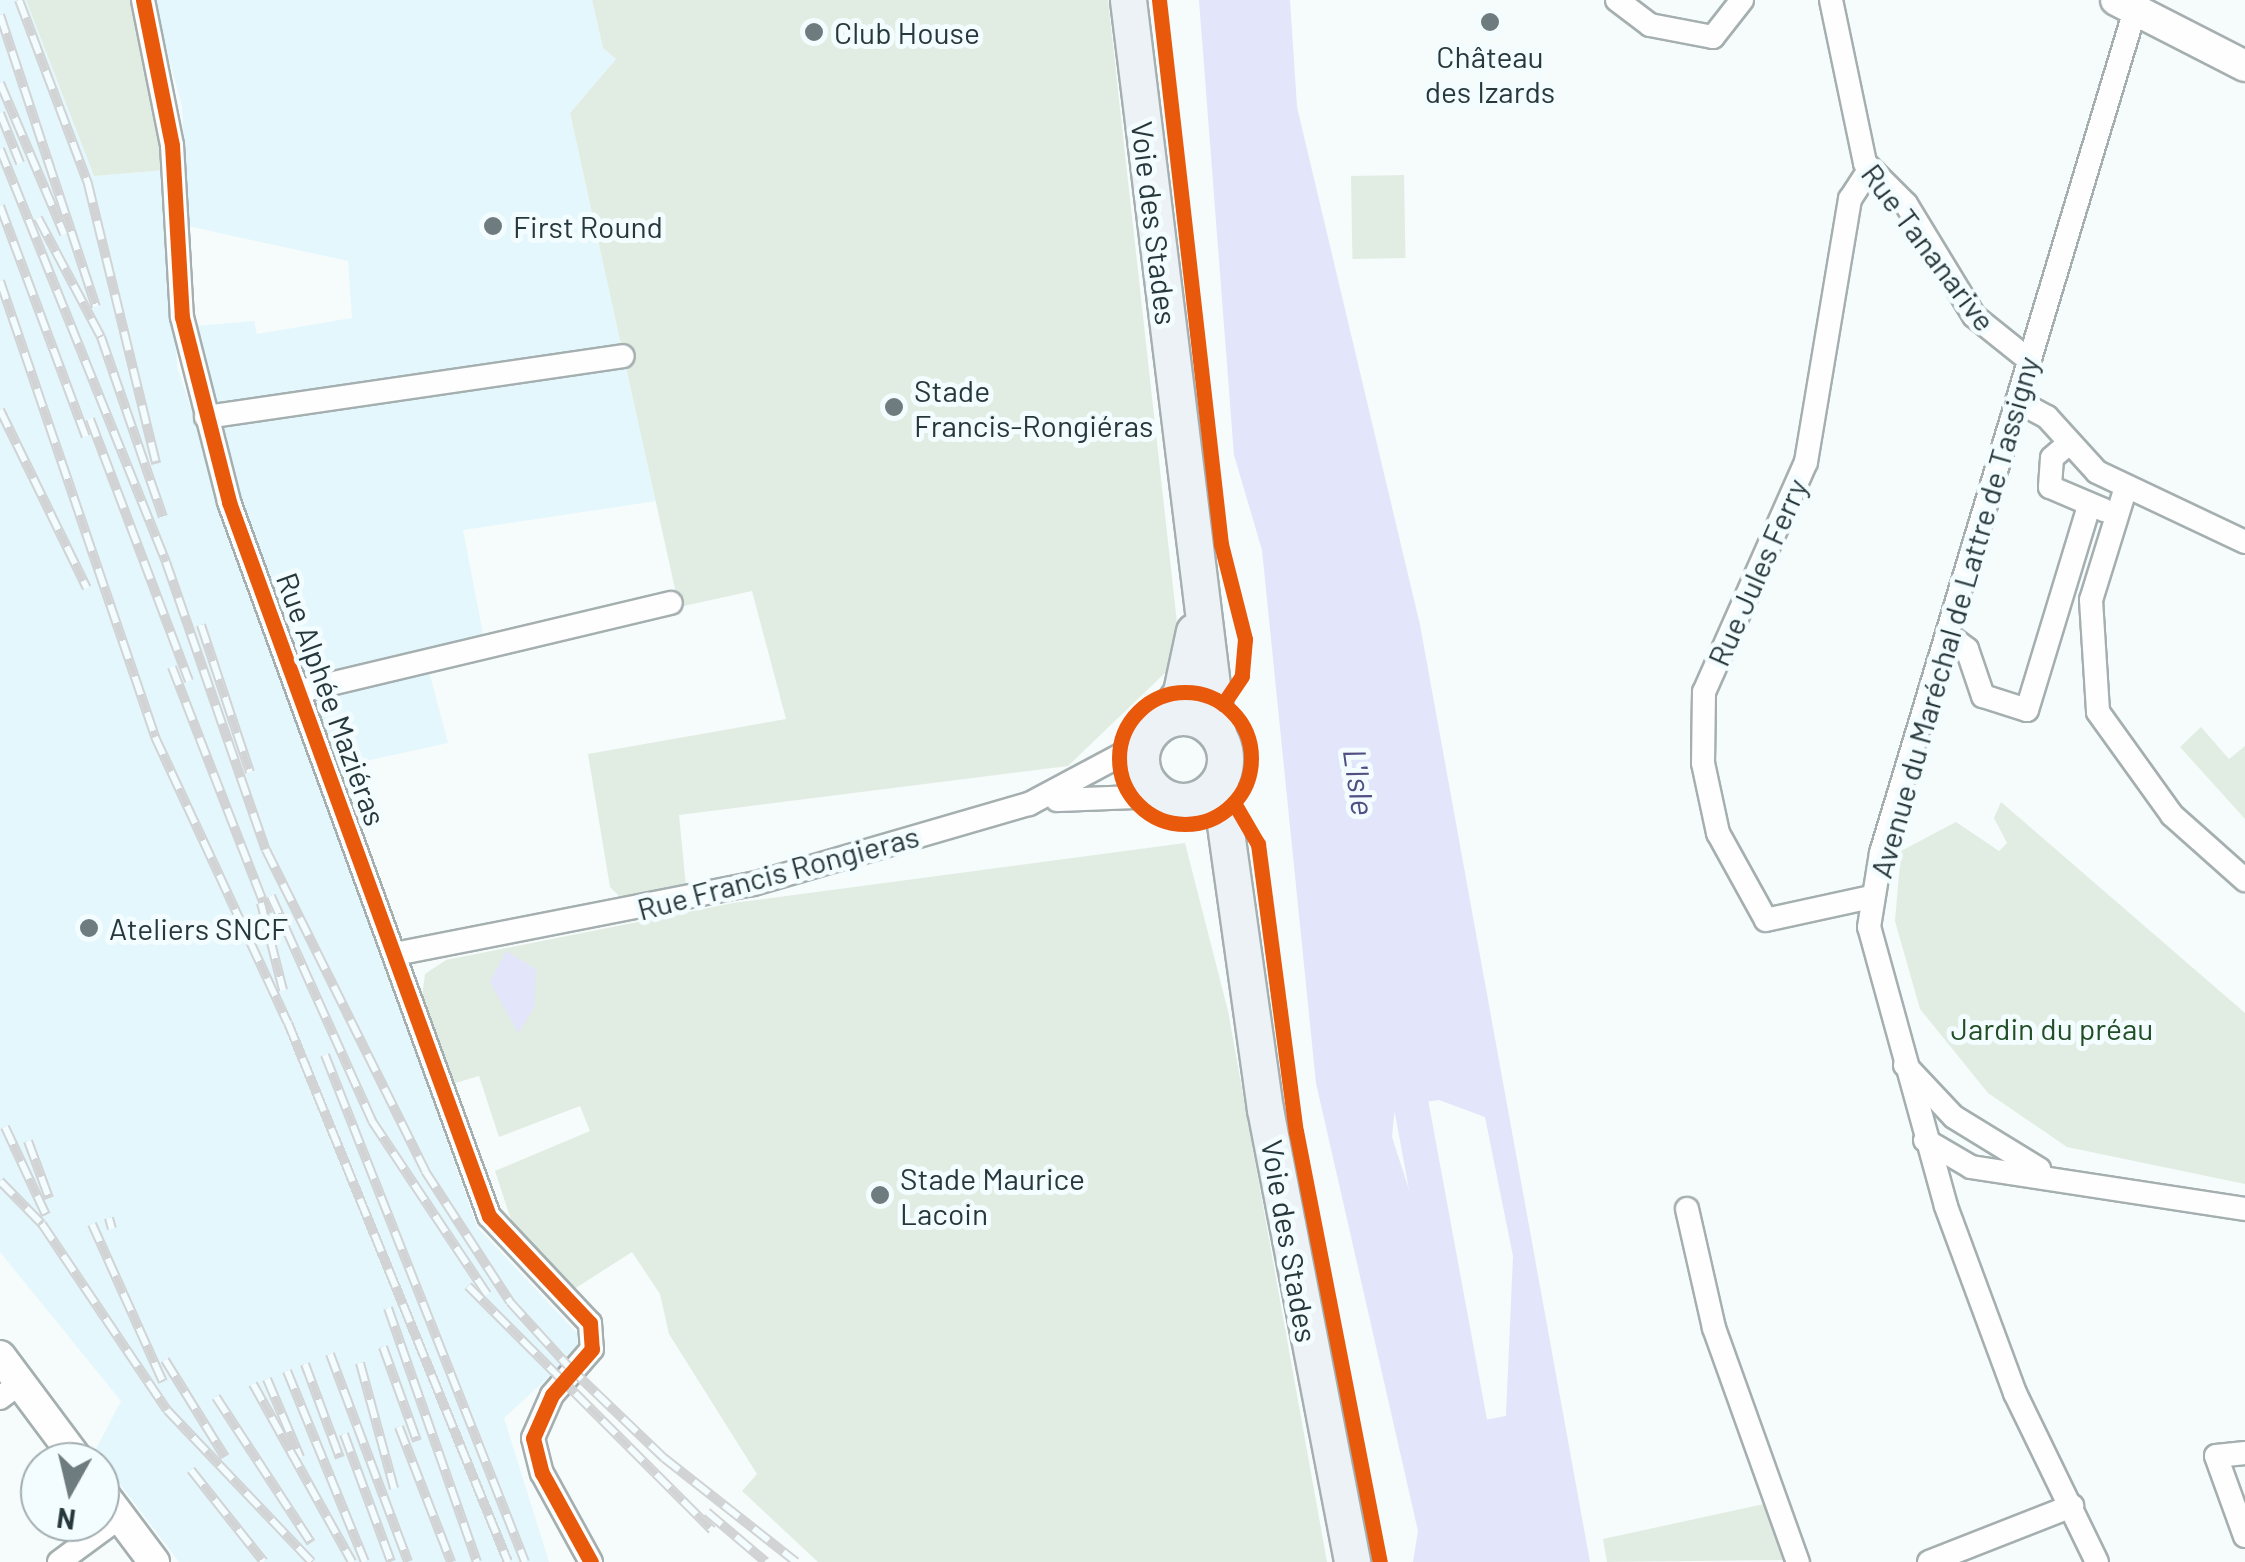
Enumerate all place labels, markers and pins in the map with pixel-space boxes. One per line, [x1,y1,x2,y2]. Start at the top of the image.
marker: Château des Izards [1479,11,1501,33]
place label: Club House [834,14,980,50]
marker: Club House [803,21,825,43]
place label: Château des Izards [1425,38,1555,108]
place label: First Round [513,208,663,244]
marker: First Round [482,215,504,237]
place label: Stade Francis-Rongiéras [914,372,1153,442]
marker: Stade Francis-Rongiéras [883,396,905,418]
place label: Ateliers SNCF [109,910,288,946]
marker: Ateliers SNCF [78,917,100,939]
place label: Stade Maurice Lacoin [900,1160,1085,1230]
marker: Stade Maurice Lacoin [869,1184,891,1206]

